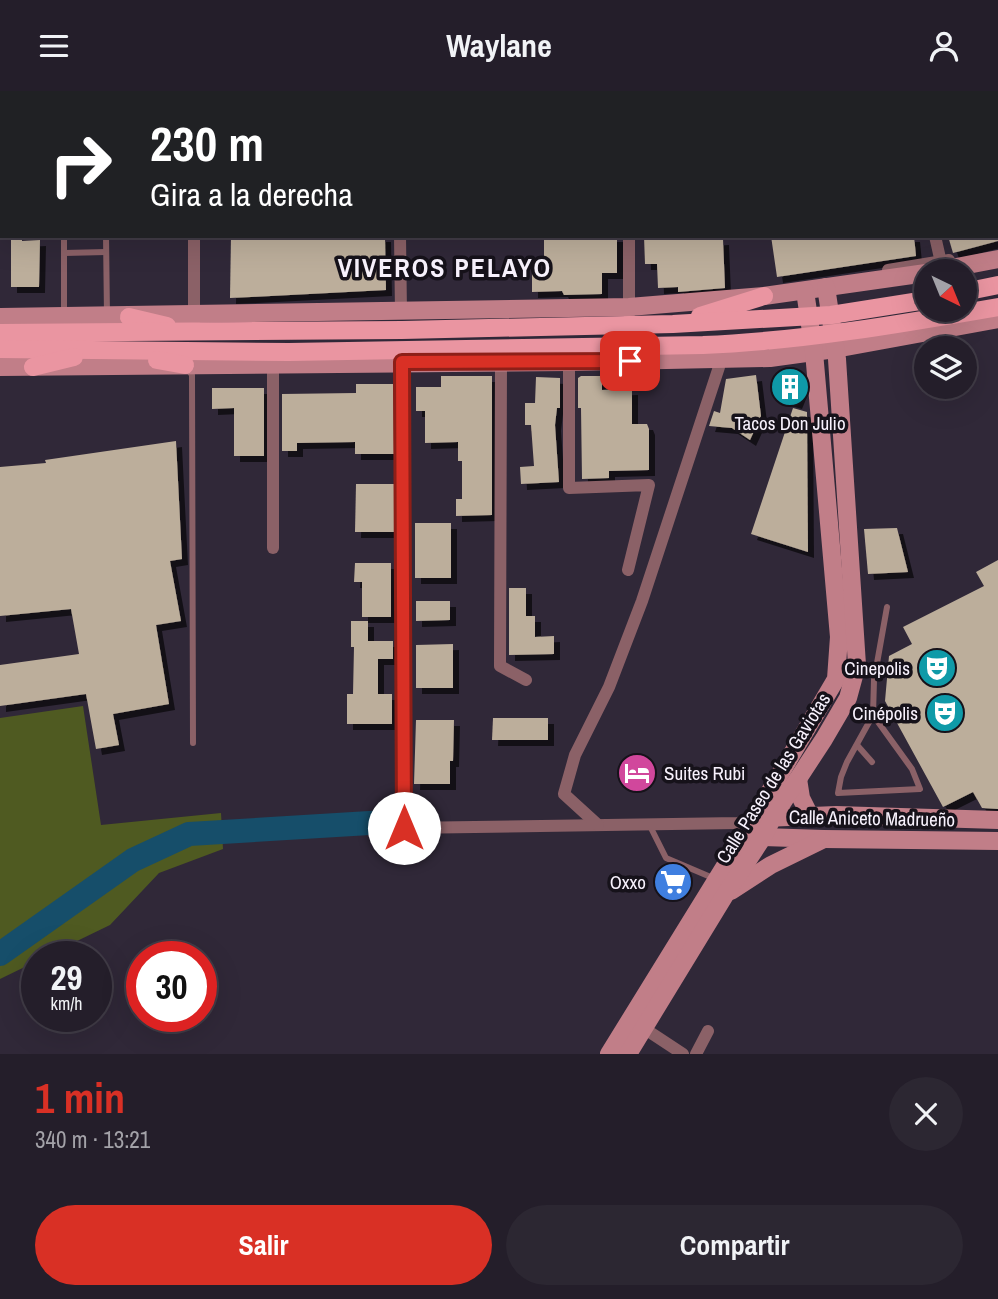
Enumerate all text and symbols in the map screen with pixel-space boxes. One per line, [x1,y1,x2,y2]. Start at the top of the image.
text: Waylane [446,24,552,67]
icon: menu [35,27,73,65]
icon: person [925,27,963,65]
text: 230 m [150,110,264,176]
icon: right [35,119,126,210]
text: Gira a la derecha [150,173,353,216]
district label: VIVEROS PELAYO [338,250,552,285]
north arrow [914,259,976,322]
map controls [914,259,977,399]
pin [600,331,660,391]
button: layers [914,336,977,399]
icon: arrive [611,342,649,380]
building icon: Tacos Don Julio [769,366,811,408]
place label: Tacos Don Julio [734,410,846,436]
theatre icon: Cinepolis [916,647,958,689]
place label: Cinepolis [844,655,910,681]
street label: Calle Paseo de las Gaviotas [710,688,836,868]
theatre icon: Cinépolis [924,692,966,734]
place label: Cinépolis [852,700,918,726]
hotel icon: Suites Rubi [616,752,658,794]
place label: Suites Rubi [664,760,745,786]
position arrow [367,791,441,865]
street label: Calle Aniceto Madrueño [789,804,955,832]
supermarket icon: Oxxo [652,861,694,903]
place label: Oxxo [610,869,646,895]
speed limit sign: 30 [126,941,217,1032]
text: 29 [51,954,82,1001]
text: km/h [51,991,83,1016]
text: 1 min [35,1070,125,1126]
button: close [889,1077,963,1151]
text: 340 m · 13:21 [35,1124,150,1155]
button: Salir [35,1205,492,1285]
button: Compartir [506,1205,963,1285]

